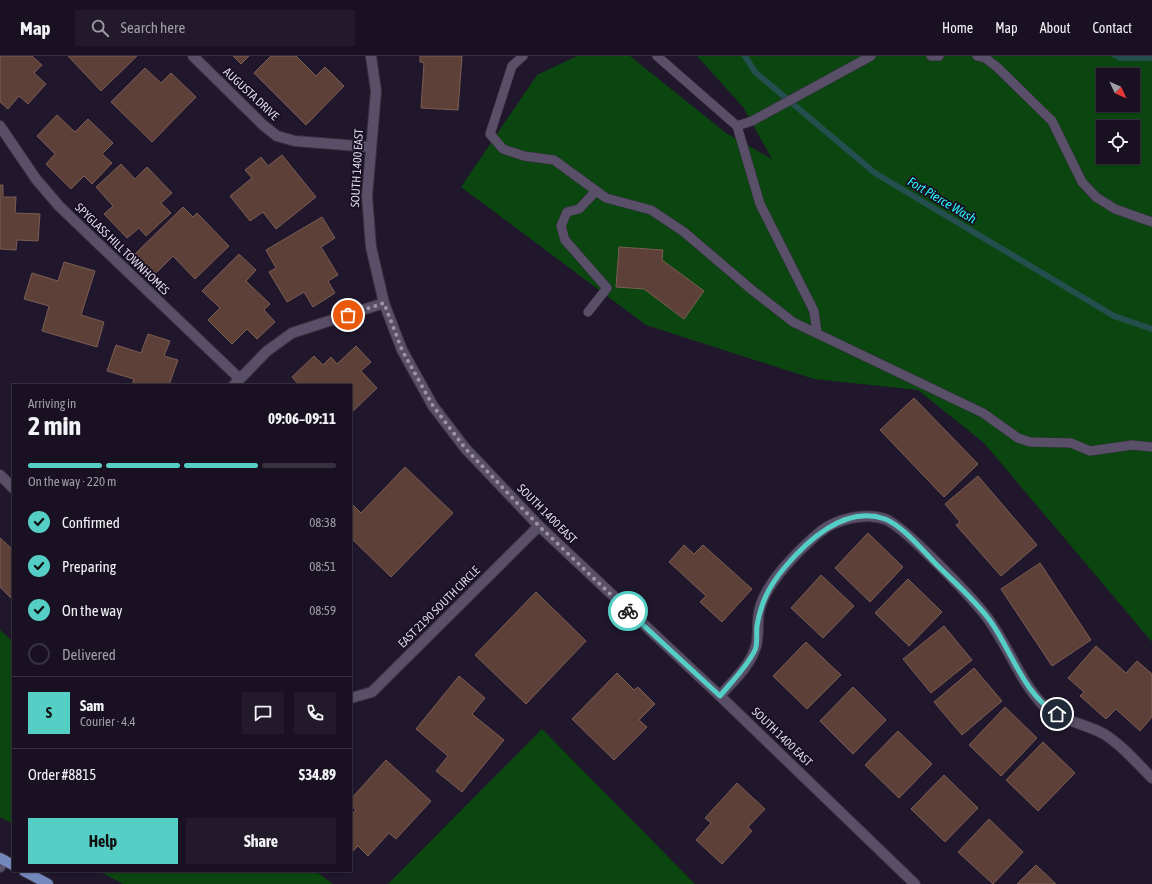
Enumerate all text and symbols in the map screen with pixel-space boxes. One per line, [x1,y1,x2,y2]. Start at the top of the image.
search box [75,10,355,46]
text: Map [20,17,51,39]
icon: search [89,17,111,39]
text: Search here [121,19,185,36]
text: Home [942,20,973,36]
text: Map [995,20,1018,36]
text: About [1040,20,1071,36]
text: Contact [1093,20,1132,36]
street label: AUGUSTA DRIVE [220,65,282,123]
north arrow [1096,68,1140,112]
map controls [1096,68,1140,164]
button: locate [1096,120,1140,164]
street label: SOUTH 1400 EAST [348,128,366,208]
water label: Fort Pierce Wash [905,174,980,227]
street label: SPYGLASS HILL TOWNHOMES [72,200,172,298]
pin [331,298,365,332]
icon: bag [337,304,359,326]
text: Arriving in [28,396,76,411]
text: 09:06–09:11 [268,410,336,427]
text: 2 min [28,411,81,441]
text: On the way · 220 m [28,474,116,489]
street label: SOUTH 1400 EAST [514,481,580,547]
icon: check [28,511,50,533]
text: Confirmed [62,514,120,531]
text: 08:38 [309,515,336,530]
icon: check [28,555,50,577]
text: Preparing [62,558,116,575]
text: 08:51 [309,559,336,574]
street label: EAST 2190 SOUTH CIRCLE [395,563,483,651]
courier [608,591,648,631]
icon: check [28,599,50,621]
icon: bike [617,600,639,622]
text: On the way [62,602,123,619]
text: 08:59 [309,603,336,618]
text: Delivered [62,646,116,663]
button: chat [242,692,284,734]
button: phone [294,692,336,734]
text: Sam [80,697,104,714]
pin [1040,697,1074,731]
icon: home [1046,703,1068,725]
text: S [46,704,52,721]
street label: SOUTH 1400 EAST [749,705,816,770]
text: Courier · 4.4 [80,714,136,729]
text: Order #8815 [28,766,96,783]
text: $34.89 [299,766,336,783]
button: Help [28,818,178,864]
button: Share [186,818,336,864]

